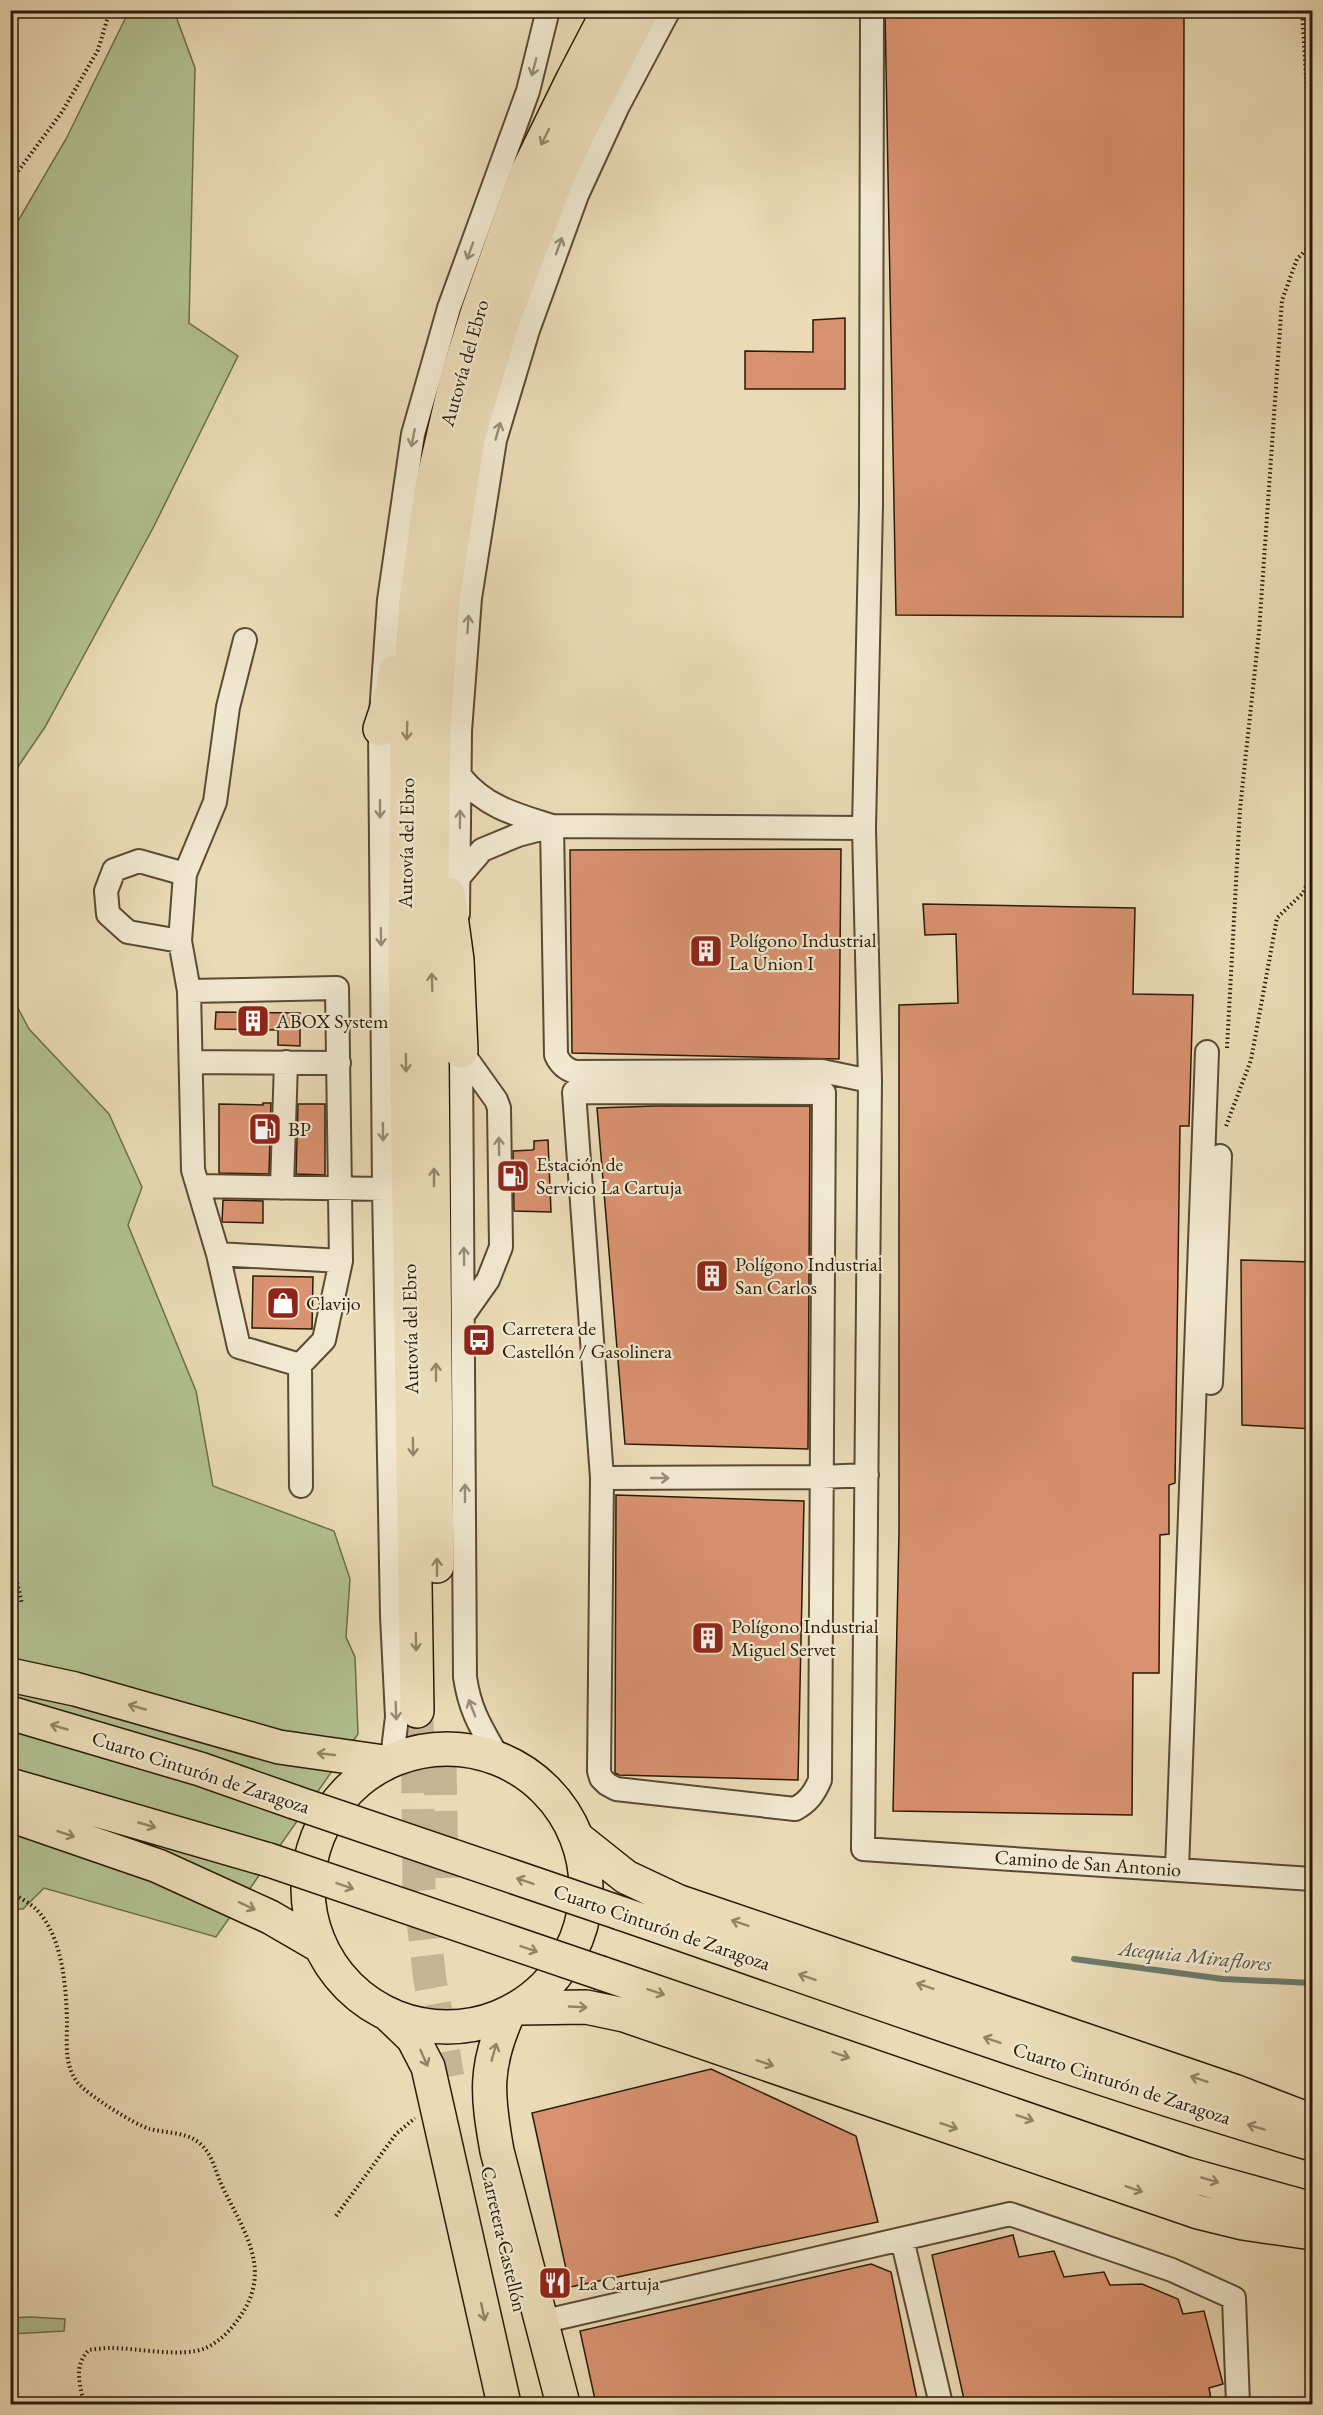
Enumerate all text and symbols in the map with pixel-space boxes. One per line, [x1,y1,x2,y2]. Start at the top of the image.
one-way arrow [528,57,539,76]
one-way arrow [538,128,550,146]
one-way arrow [554,237,565,256]
one-way arrow [463,241,474,260]
street label: Autovía del Ebro [433,296,495,430]
one-way arrow [493,422,504,441]
one-way arrow [407,427,418,447]
one-way arrow [463,614,474,634]
one-way arrow [401,720,413,740]
street label: Autovía del Ebro [392,777,420,910]
one-way arrow [374,798,386,818]
one-way arrow [454,809,466,829]
one-way arrow [375,927,387,947]
place label: Polígono Industrial La Union I [729,927,877,976]
building icon: Polígono Industrial La Union I [688,933,724,969]
one-way arrow [426,972,437,992]
building icon: ABOX System [235,1003,271,1039]
place label: ABOX System [275,1008,389,1034]
one-way arrow [400,1053,411,1073]
fuel station icon: BP [247,1111,283,1147]
place label: BP [288,1116,311,1142]
one-way arrow [377,1122,389,1142]
one-way arrow [494,1137,505,1157]
place label: Estación de Servicio La Cartuja [536,1151,682,1200]
fuel station icon: Estación de Servicio La Cartuja [495,1158,531,1194]
one-way arrow [428,1167,440,1187]
one-way arrow [458,1246,469,1266]
place label: Polígono Industrial San Carlos [735,1251,883,1300]
building icon: Polígono Industrial San Carlos [694,1258,730,1294]
street label: Autovía del Ebro [396,1263,424,1396]
shop icon: Clavijo [265,1285,301,1321]
place label: Clavijo [306,1290,361,1316]
place label: Carretera de Castellón / Gasolinera [502,1315,672,1364]
bus stop icon: Carretera de Castellón / Gasolinera [461,1322,497,1358]
one-way arrow [430,1362,442,1382]
one-way arrow [407,1436,418,1456]
one-way arrow [650,1472,670,1484]
one-way arrow [459,1483,471,1503]
one-way arrow [432,1557,443,1577]
place label: Polígono Industrial Miguel Servet [731,1613,879,1662]
building icon: Polígono Industrial Miguel Servet [690,1620,726,1656]
one-way arrow [410,1631,422,1651]
one-way arrow [465,1699,476,1717]
one-way arrow [390,1700,402,1720]
one-way arrow [128,1701,147,1712]
one-way arrow [50,1721,69,1732]
street label: Cuarto Cinturón de Zaragoza [89,1724,313,1820]
one-way arrow [316,1748,336,1759]
one-way arrow [137,1819,156,1831]
one-way arrow [56,1830,75,1841]
street label: Camino de San Antonio [994,1844,1182,1882]
one-way arrow [516,1874,535,1885]
street label: Cuarto Cinturón de Zaragoza [550,1878,774,1976]
one-way arrow [335,1881,353,1892]
one-way arrow [238,1901,256,1913]
one-way arrow [731,1916,750,1927]
water label: Acequia Miraflores [1115,1934,1273,1978]
one-way arrow [519,1944,538,1955]
one-way arrow [798,1971,817,1982]
one-way arrow [916,1979,935,1990]
one-way arrow [646,1987,665,1998]
one-way arrow [568,2002,588,2013]
one-way arrow [983,2033,1002,2044]
street label: Cuarto Cinturón de Zaragoza [1010,2035,1234,2131]
one-way arrow [488,2043,500,2062]
one-way arrow [419,2048,430,2066]
one-way arrow [831,2051,850,2062]
one-way arrow [755,2059,774,2070]
one-way arrow [1190,2073,1209,2084]
one-way arrow [1015,2114,1034,2125]
one-way arrow [939,2121,958,2132]
one-way arrow [1247,2121,1266,2132]
street label: Carretera Castellón [475,2164,534,2315]
one-way arrow [1200,2175,1219,2187]
one-way arrow [1124,2185,1143,2196]
restaurant icon: La Cartuja [537,2265,573,2301]
place label: La Cartuja [578,2270,660,2296]
one-way arrow [478,2301,489,2321]

